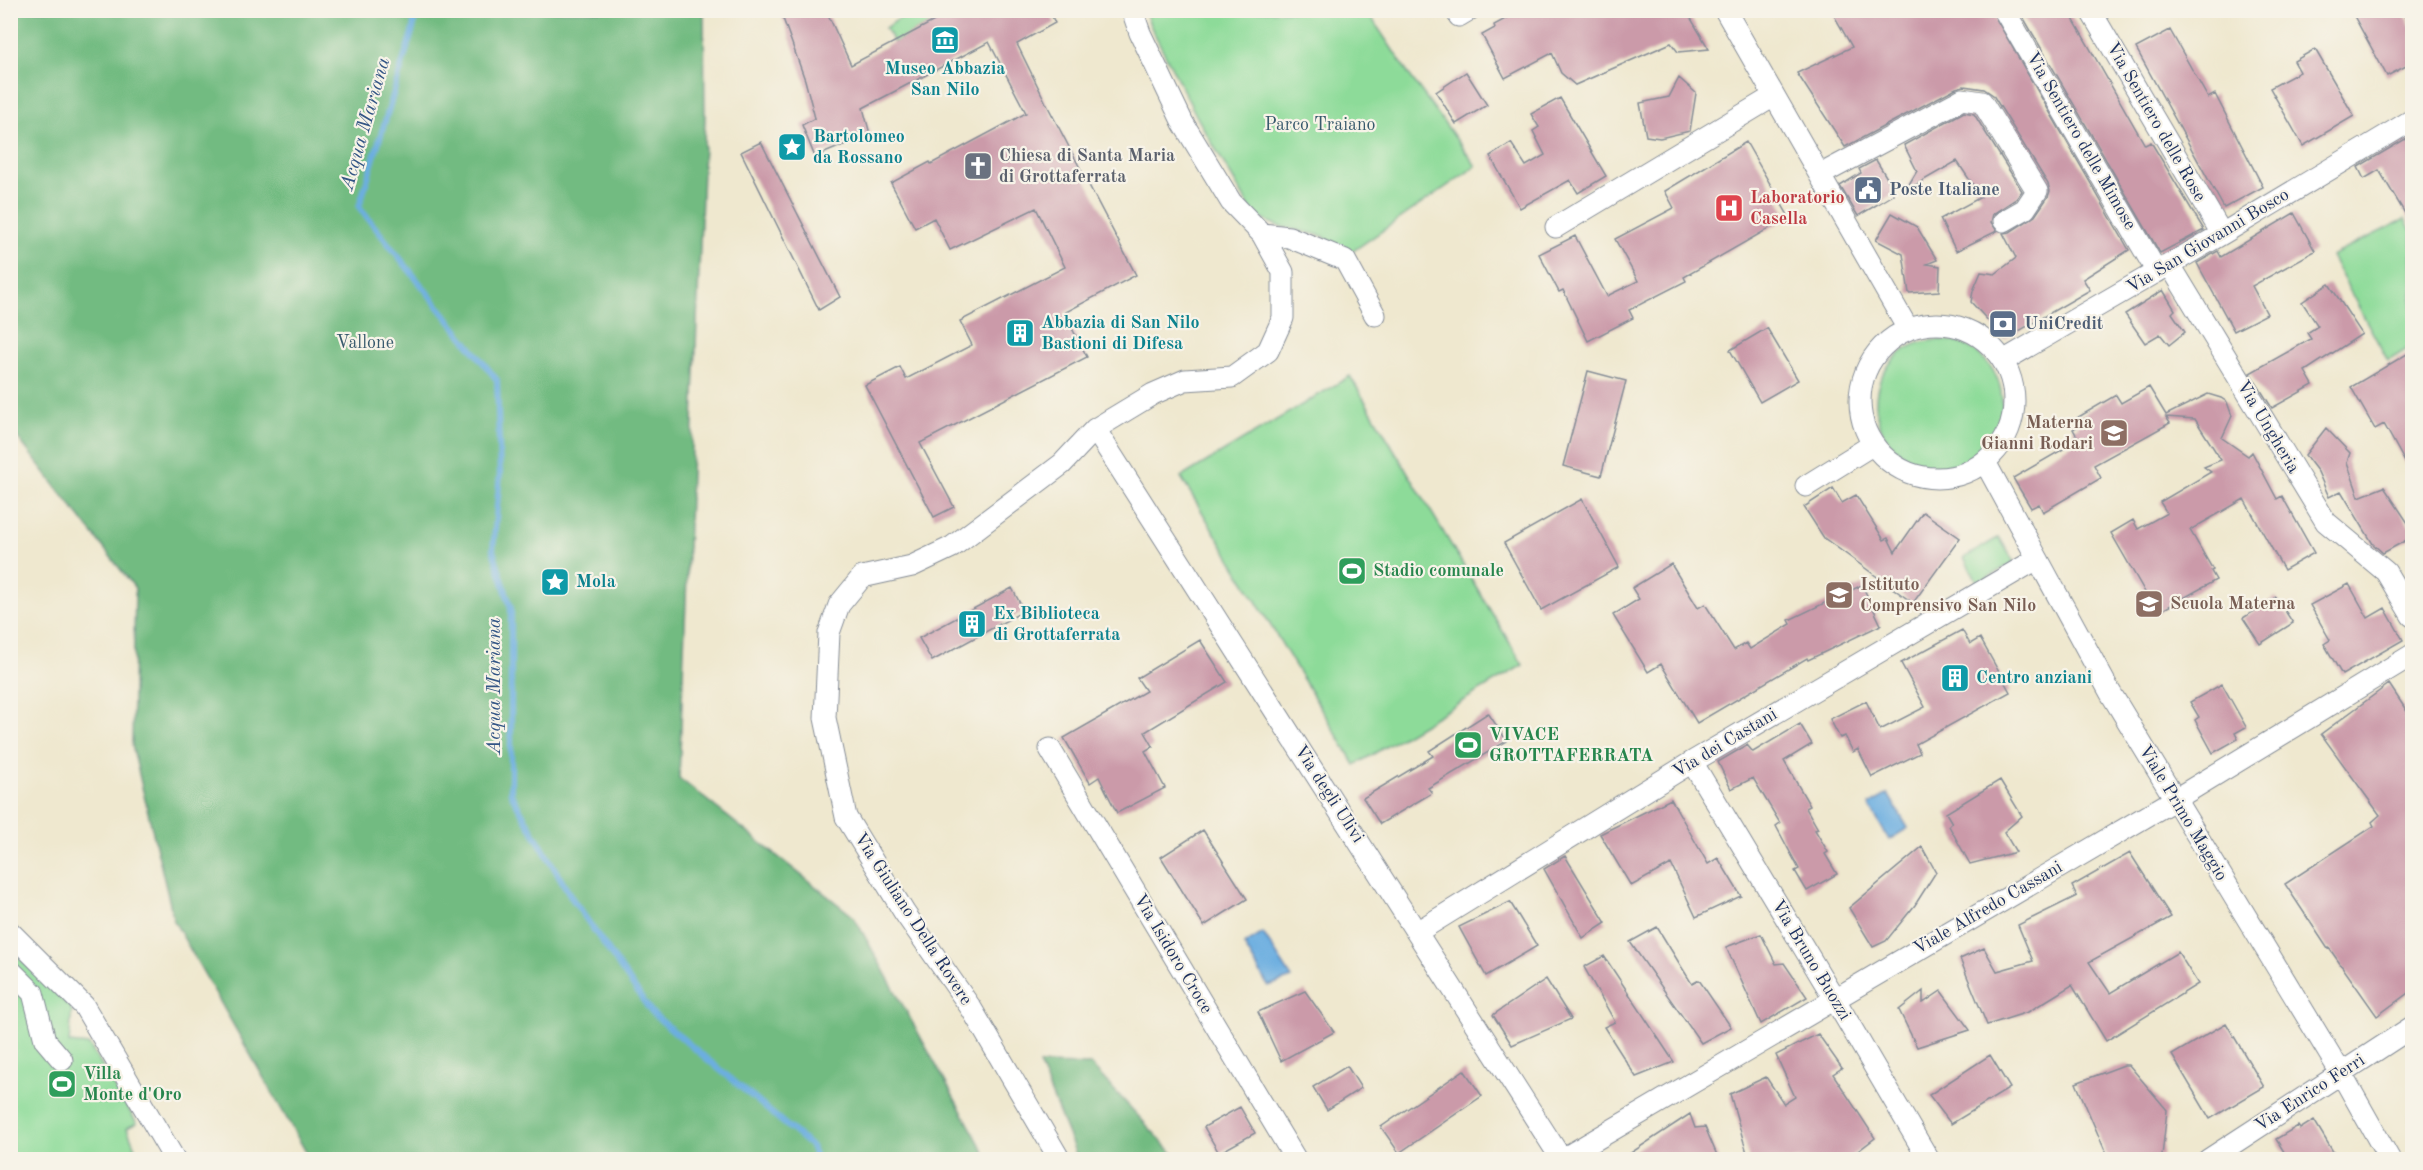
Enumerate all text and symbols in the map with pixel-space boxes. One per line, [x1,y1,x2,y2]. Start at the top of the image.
museum icon: Museo Abbazia San Nilo [929,24,961,56]
street label: Via Sentiero delle Rose [2103,39,2209,205]
street label: Via Sentiero delle Mimose [2023,49,2139,233]
water label: Acqua Mariana [337,55,395,194]
place label: Museo Abbazia San Nilo [885,60,1005,99]
park label: Parco Traiano [1264,116,1376,134]
place label: Bartolomeo da Rossano [813,128,905,167]
place icon: Bartolomeo da Rossano [776,131,808,163]
place label: Chiesa di Santa Maria di Grottaferrata [999,147,1175,186]
church icon: Chiesa di Santa Maria di Grottaferrata [962,150,994,182]
public building icon: Poste Italiane [1852,174,1884,206]
place label: Poste Italiane [1889,181,2000,199]
street label: Via San Giovanni Bosco [2124,185,2292,297]
place label: Laboratorio Casella [1750,189,1845,228]
hospital icon: Laboratorio Casella [1713,192,1745,224]
bank icon: UniCredit [1987,308,2019,340]
place label: Abbazia di San Nilo Bastioni di Difesa [1041,314,1200,353]
place label: UniCredit [2024,315,2104,333]
building icon: Abbazia di San Nilo Bastioni di Difesa [1004,317,1036,349]
park label: Vallone [336,334,394,352]
street label: Via Ungheria [2233,378,2303,477]
place label: Materna Gianni Rodari [1981,414,2093,453]
school or university icon: Materna Gianni Rodari [2098,417,2130,449]
sports icon: Stadio comunale [1336,555,1368,587]
place label: Stadio comunale [1373,562,1504,580]
place icon: Mola [539,566,571,598]
place label: Mola [576,573,616,591]
place label: Istituto Comprensivo San Nilo [1860,576,2036,615]
school or university icon: Istituto Comprensivo San Nilo [1823,579,1855,611]
school or university icon: Scuola Materna [2133,588,2165,620]
place label: Scuola Materna [2170,595,2295,613]
place label: Ex Biblioteca di Grottaferrata [993,605,1120,644]
building icon: Ex Biblioteca di Grottaferrata [956,608,988,640]
water label: Acqua Mariana [485,617,505,756]
building icon: Centro anziani [1939,662,1971,694]
place label: Centro anziani [1976,669,2092,687]
street label: Via dei Castani [1670,705,1780,781]
place label: VIVACE GROTTAFERRATA [1489,726,1654,765]
sports icon: VIVACE GROTTAFERRATA [1452,729,1484,761]
street label: Via degli Ulivi [1291,742,1367,846]
street label: Viale Primo Maggio [2135,742,2231,884]
street label: Via Giuliano Della Rovere [851,830,975,1008]
street label: Viale Alfredo Cassani [1910,858,2066,958]
street label: Via Isidoro Croce [1130,891,1216,1017]
street label: Via Bruno Buozzi [1768,897,1854,1023]
street label: Via Enrico Ferri [2252,1051,2368,1135]
place label: Villa Monte d'Oro [83,1065,182,1104]
sports icon: Villa Monte d'Oro [46,1068,78,1100]

